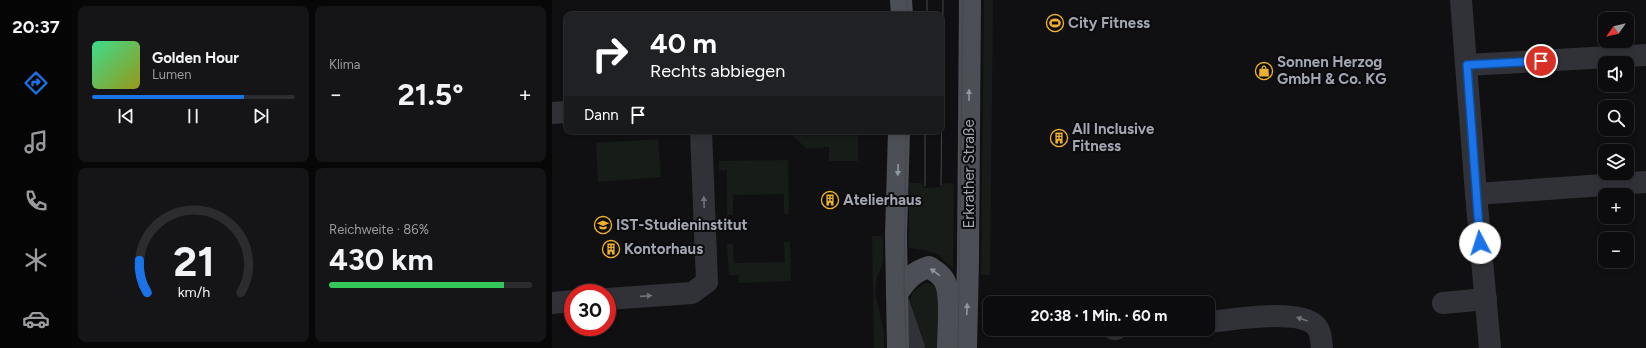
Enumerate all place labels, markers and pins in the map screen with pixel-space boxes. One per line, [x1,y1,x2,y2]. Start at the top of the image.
sports icon: City Fitness [1045,13,1065,33]
place label: City Fitness [1068,14,1150,32]
pin [1524,44,1558,78]
place label: Sonnen Herzog GmbH & Co. KG [1277,53,1386,88]
shop icon: Sonnen Herzog GmbH & Co. KG [1254,61,1274,81]
place label: All Inclusive Fitness [1072,120,1155,155]
building icon: All Inclusive Fitness [1049,128,1069,148]
building icon: Atelierhaus [820,190,840,210]
place label: Atelierhaus [843,191,922,209]
school or university icon: IST-Studieninstitut [593,215,613,235]
place label: IST-Studieninstitut [616,216,748,234]
building icon: Kontorhaus [601,239,621,259]
place label: Kontorhaus [624,240,703,258]

